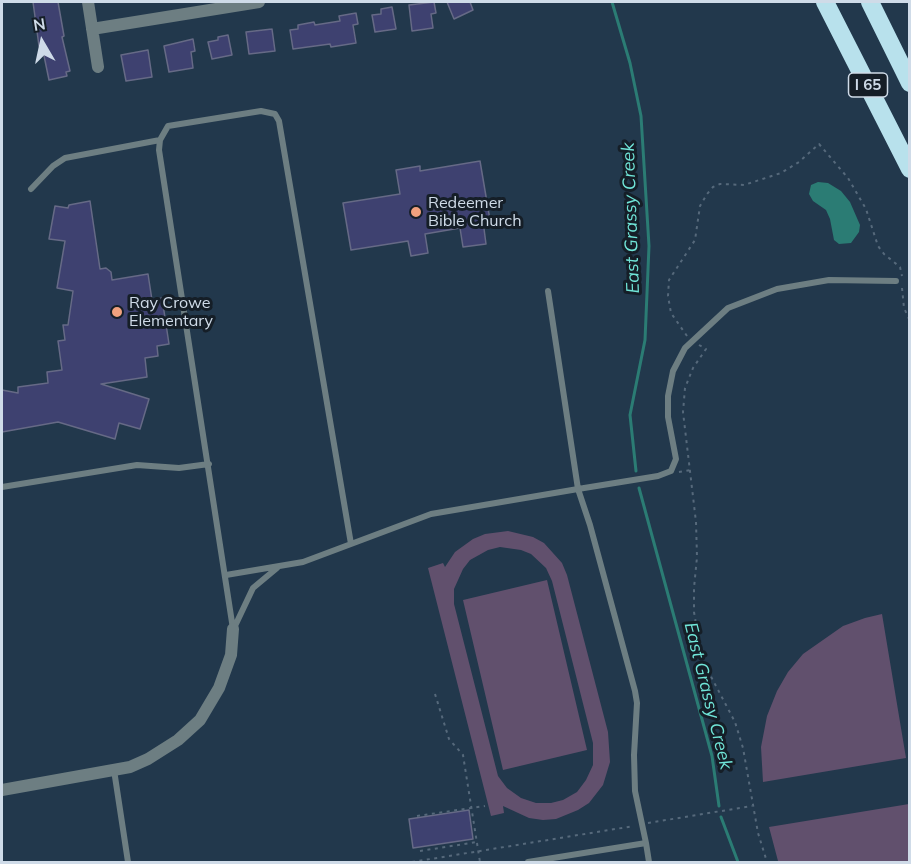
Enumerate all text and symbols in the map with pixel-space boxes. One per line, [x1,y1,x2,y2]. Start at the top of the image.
north arrow [12,12,72,72]
text: N [32,13,47,35]
road number: I 65 [848,73,888,97]
water label: East Grassy Creek [618,142,644,294]
place label: Redeemer Bible Church [428,193,522,231]
marker: Redeemer Bible Church [409,205,423,219]
place label: Ray Crowe Elementary [129,293,213,331]
marker: Ray Crowe Elementary [110,305,124,319]
water label: East Grassy Creek [679,620,737,772]

